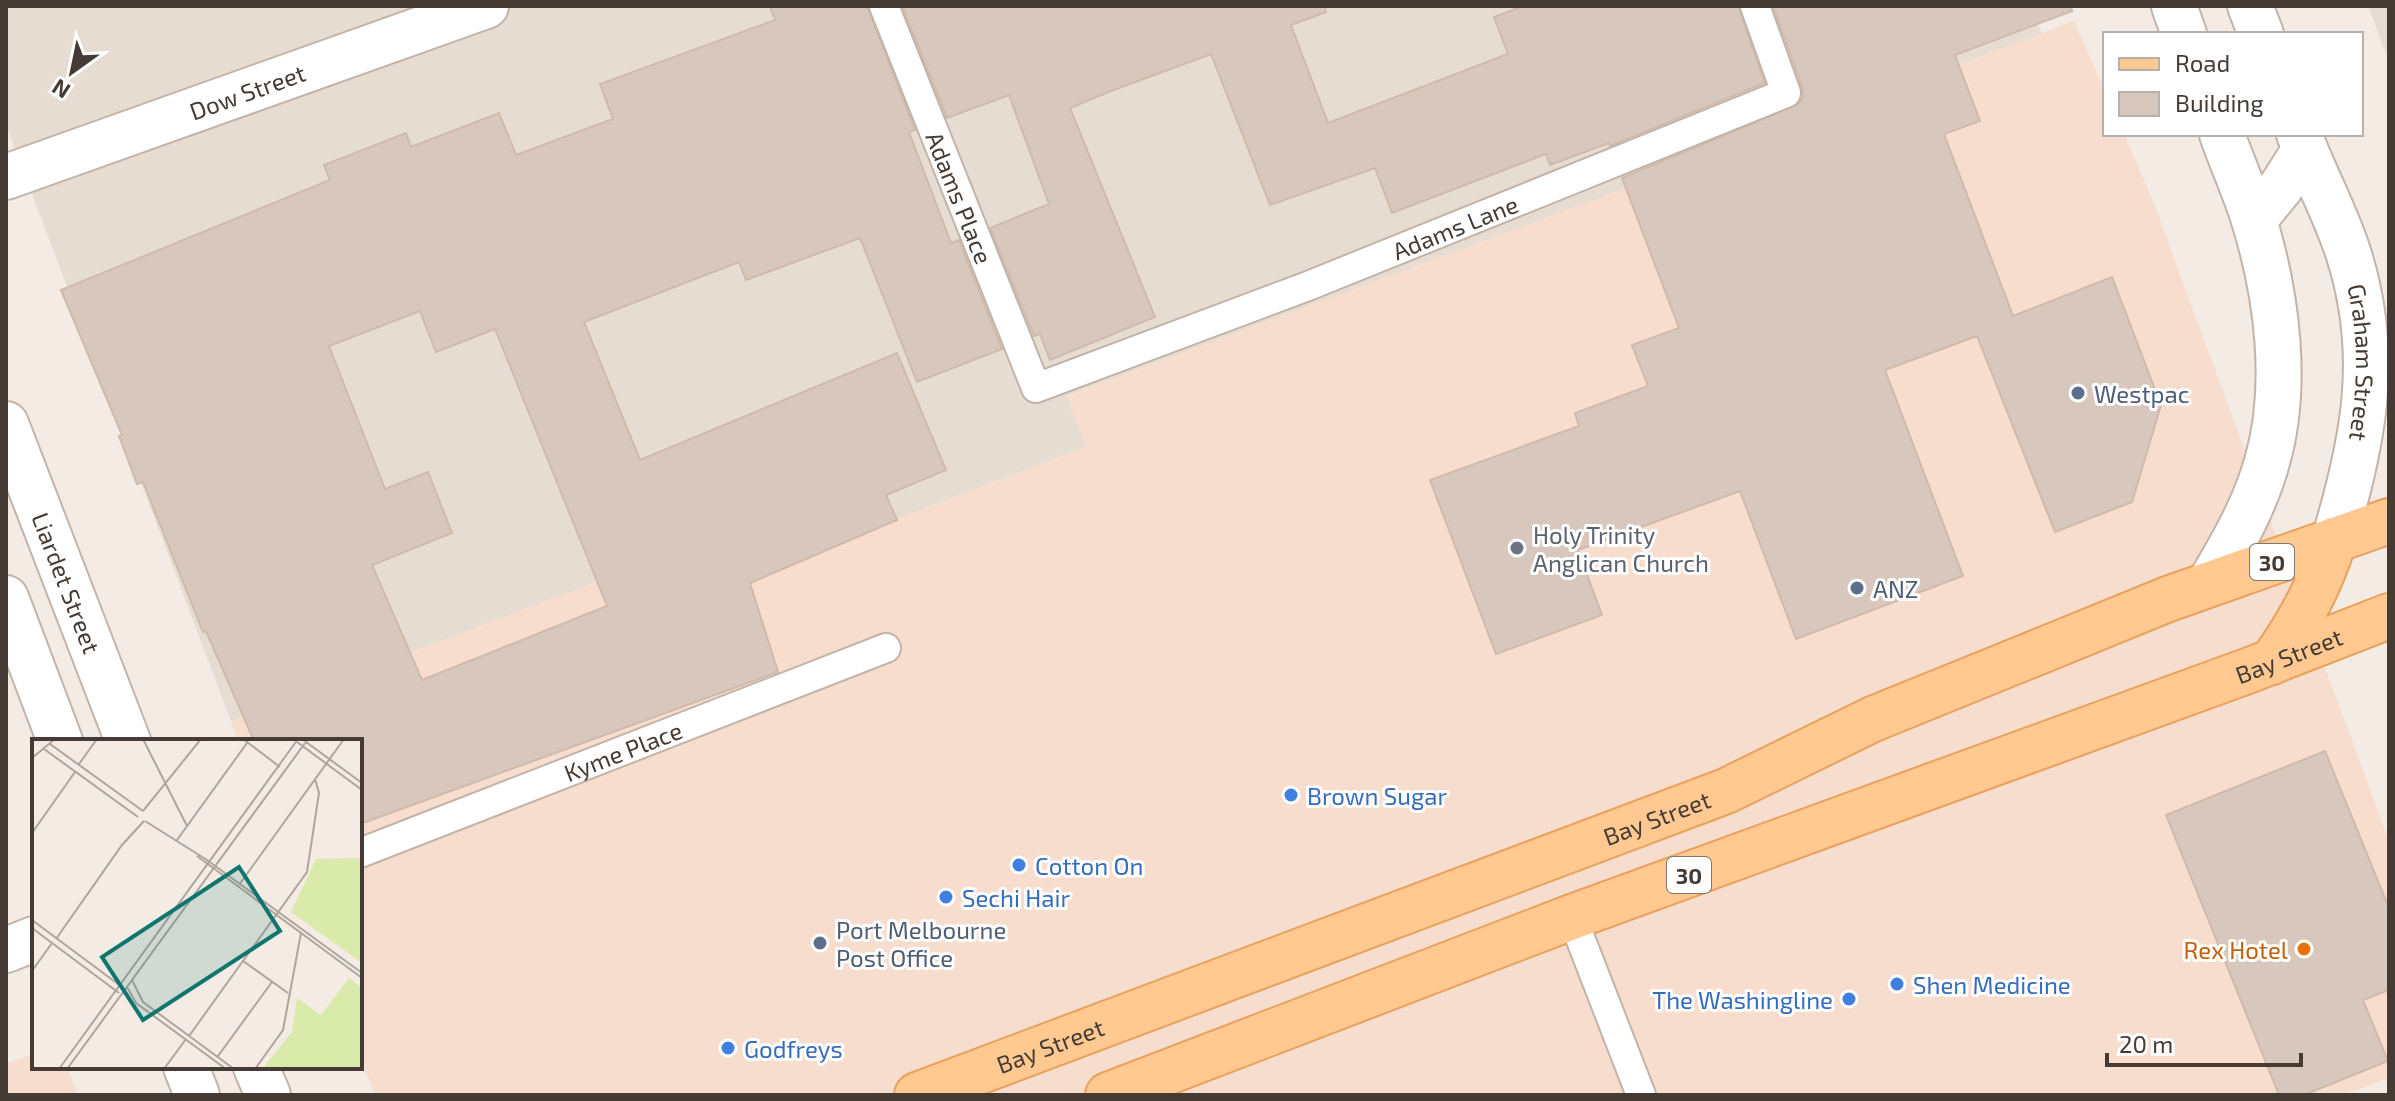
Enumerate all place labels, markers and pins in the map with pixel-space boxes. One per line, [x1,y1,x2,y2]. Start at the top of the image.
place label: Westpac [2094,379,2189,408]
marker: Westpac [2069,384,2087,402]
place label: Holy Trinity Anglican Church [1533,520,1709,577]
marker: Holy Trinity Anglican Church [1508,539,1526,557]
place label: ANZ [1873,574,1918,603]
marker: ANZ [1848,579,1866,597]
place label: Brown Sugar [1307,781,1447,810]
marker: Brown Sugar [1282,786,1300,804]
place label: Cotton On [1035,851,1143,880]
marker: Cotton On [1010,856,1028,874]
place label: Sechi Hair [962,883,1070,912]
marker: Sechi Hair [937,888,955,906]
place label: Port Melbourne Post Office [836,915,1006,972]
marker: Port Melbourne Post Office [811,934,829,952]
place label: Rex Hotel [2184,935,2288,964]
marker: Rex Hotel [2295,940,2313,958]
place label: Shen Medicine [1913,970,2071,999]
marker: Shen Medicine [1888,975,1906,993]
place label: The Washingline [1652,985,1833,1014]
marker: The Washingline [1840,990,1858,1008]
place label: Godfreys [744,1034,843,1063]
marker: Godfreys [719,1039,737,1057]

